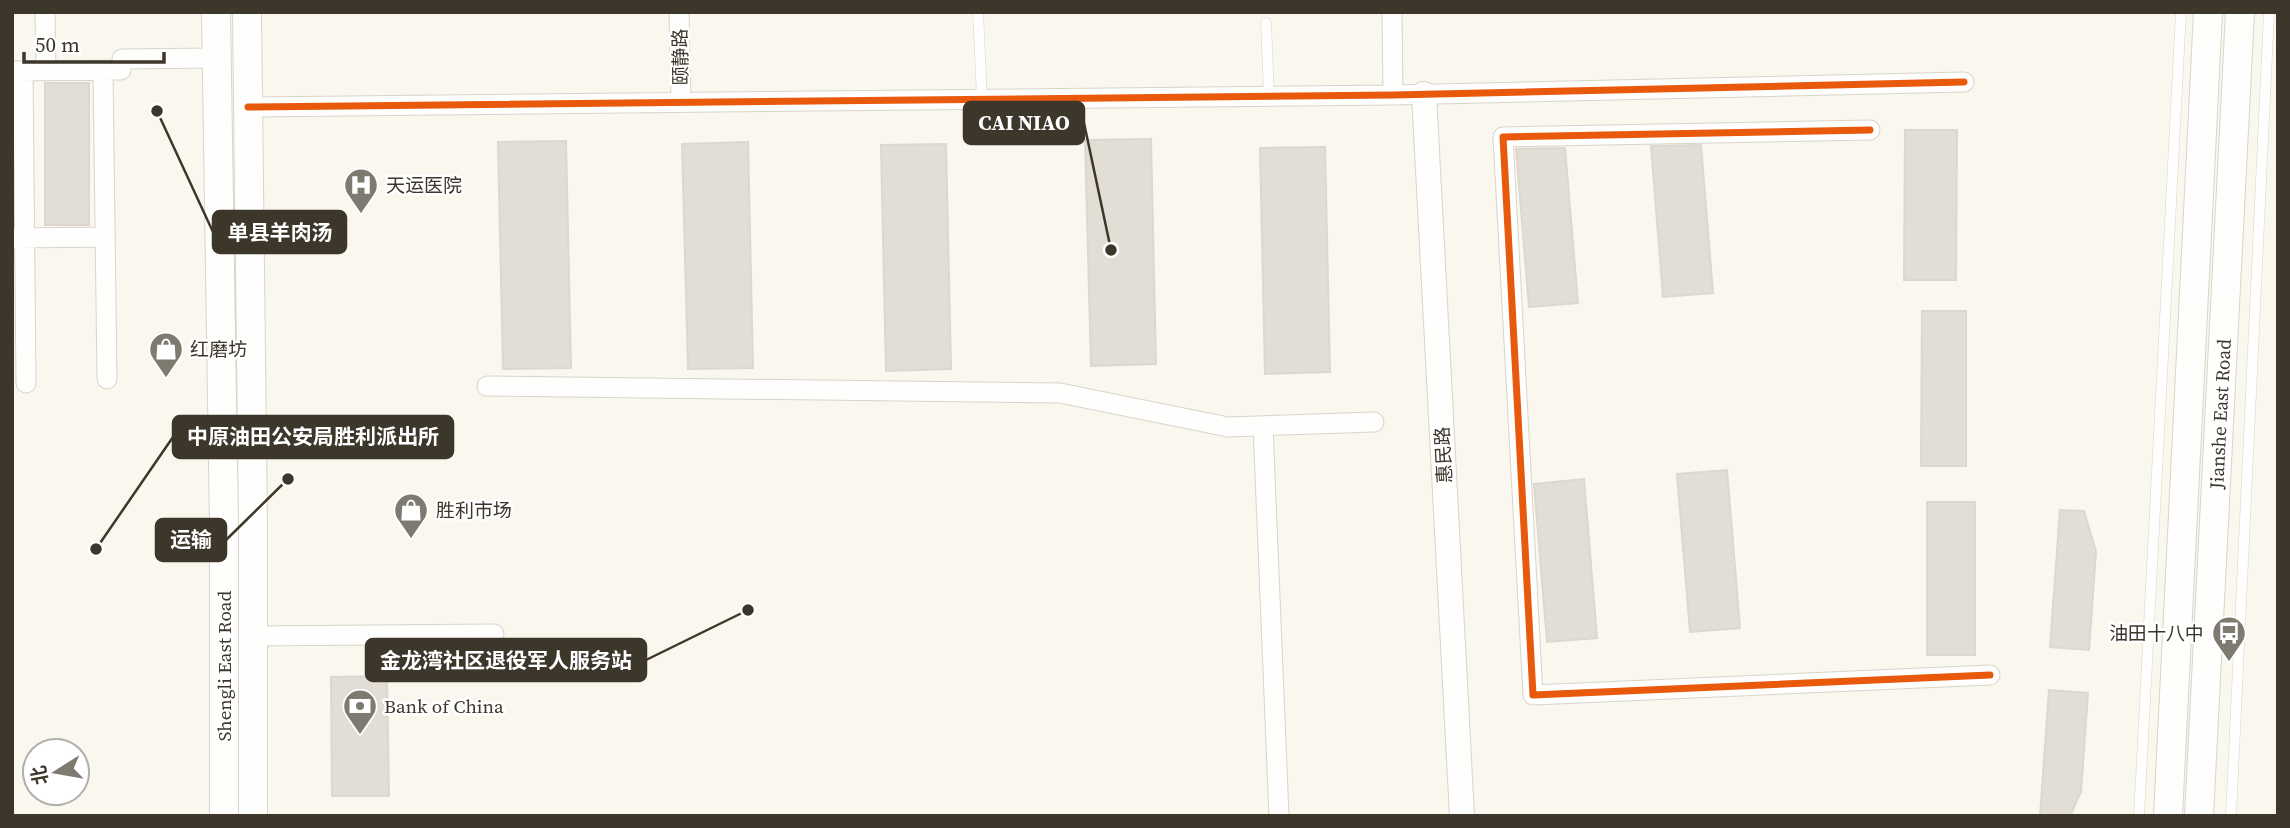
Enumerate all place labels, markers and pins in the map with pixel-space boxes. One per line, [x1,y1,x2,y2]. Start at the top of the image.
callout: CAI NIAO [964,102,1084,144]
hospital icon: 天运医院 [342,166,380,215]
place label: 天运医院 [386,172,462,198]
callout: 单县羊肉汤 [213,211,346,253]
shop icon: 红磨坊 [147,330,185,379]
place label: 红磨坊 [190,336,247,362]
callout: 中原油田公安局胜利派出所 [173,416,453,458]
shop icon: 胜利市场 [392,491,430,540]
place label: 胜利市场 [436,497,512,523]
callout: 运输 [156,519,226,561]
bus stop icon: 油田十八中 [2210,614,2248,663]
place label: 油田十八中 [2109,620,2204,646]
callout: 金龙湾社区退役军人服务站 [366,639,646,681]
bank icon: Bank of China [341,687,379,736]
place label: Bank of China [384,693,504,719]

